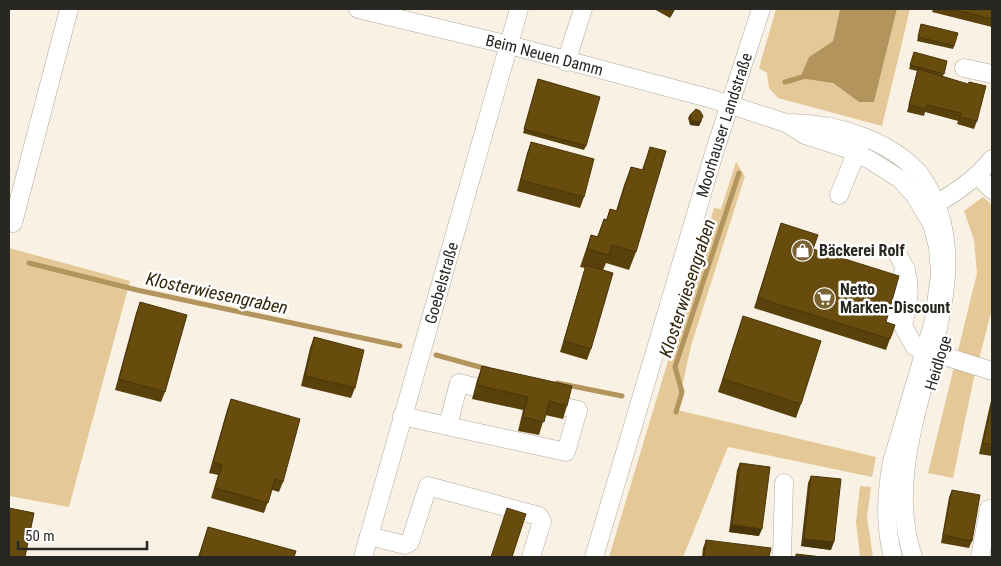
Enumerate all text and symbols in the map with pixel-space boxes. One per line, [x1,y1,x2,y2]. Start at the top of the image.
street label: Beim Neuen Damm [484,30,605,79]
street label: Moorhauser Landstraße [692,50,756,200]
water label: Klosterwiesengraben [655,216,719,360]
shop icon: Bäckerei Rolf [791,238,815,262]
street label: Goebelstraße [420,240,462,326]
place label: Bäckerei Rolf [819,241,905,260]
water label: Klosterwiesengraben [144,268,290,318]
place label: Netto Marken-Discount [840,280,950,317]
supermarket icon: Netto Marken-Discount [812,286,836,310]
street label: Heidloge [921,333,955,393]
scale bar [18,518,146,550]
text: 50 m [25,527,55,545]

